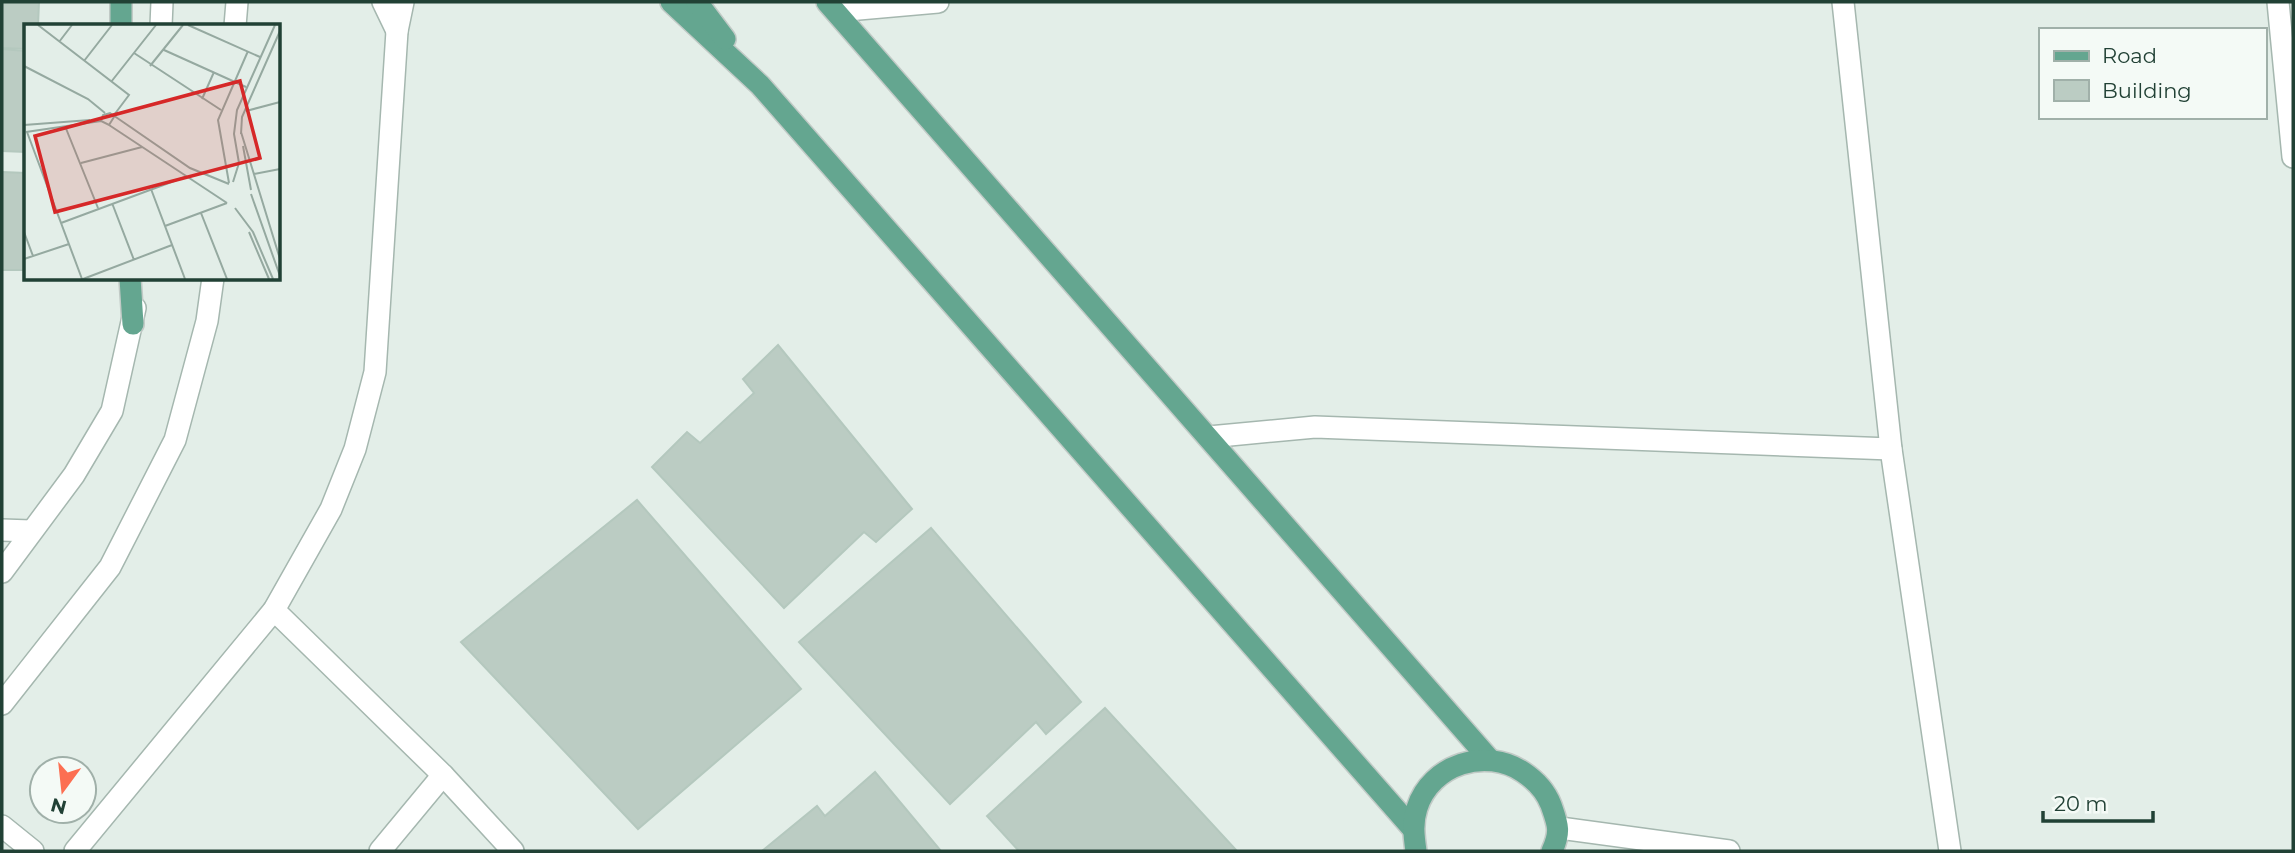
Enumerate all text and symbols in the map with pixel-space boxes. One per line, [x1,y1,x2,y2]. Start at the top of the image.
inset map [24,24,280,280]
legend [2039,28,2267,119]
text: Road [2102,43,2157,68]
text: Building [2102,78,2192,103]
north arrow [28,755,98,825]
scale bar [2043,780,2153,824]
text: 20 m [2054,791,2108,816]
text: N [48,793,69,819]

